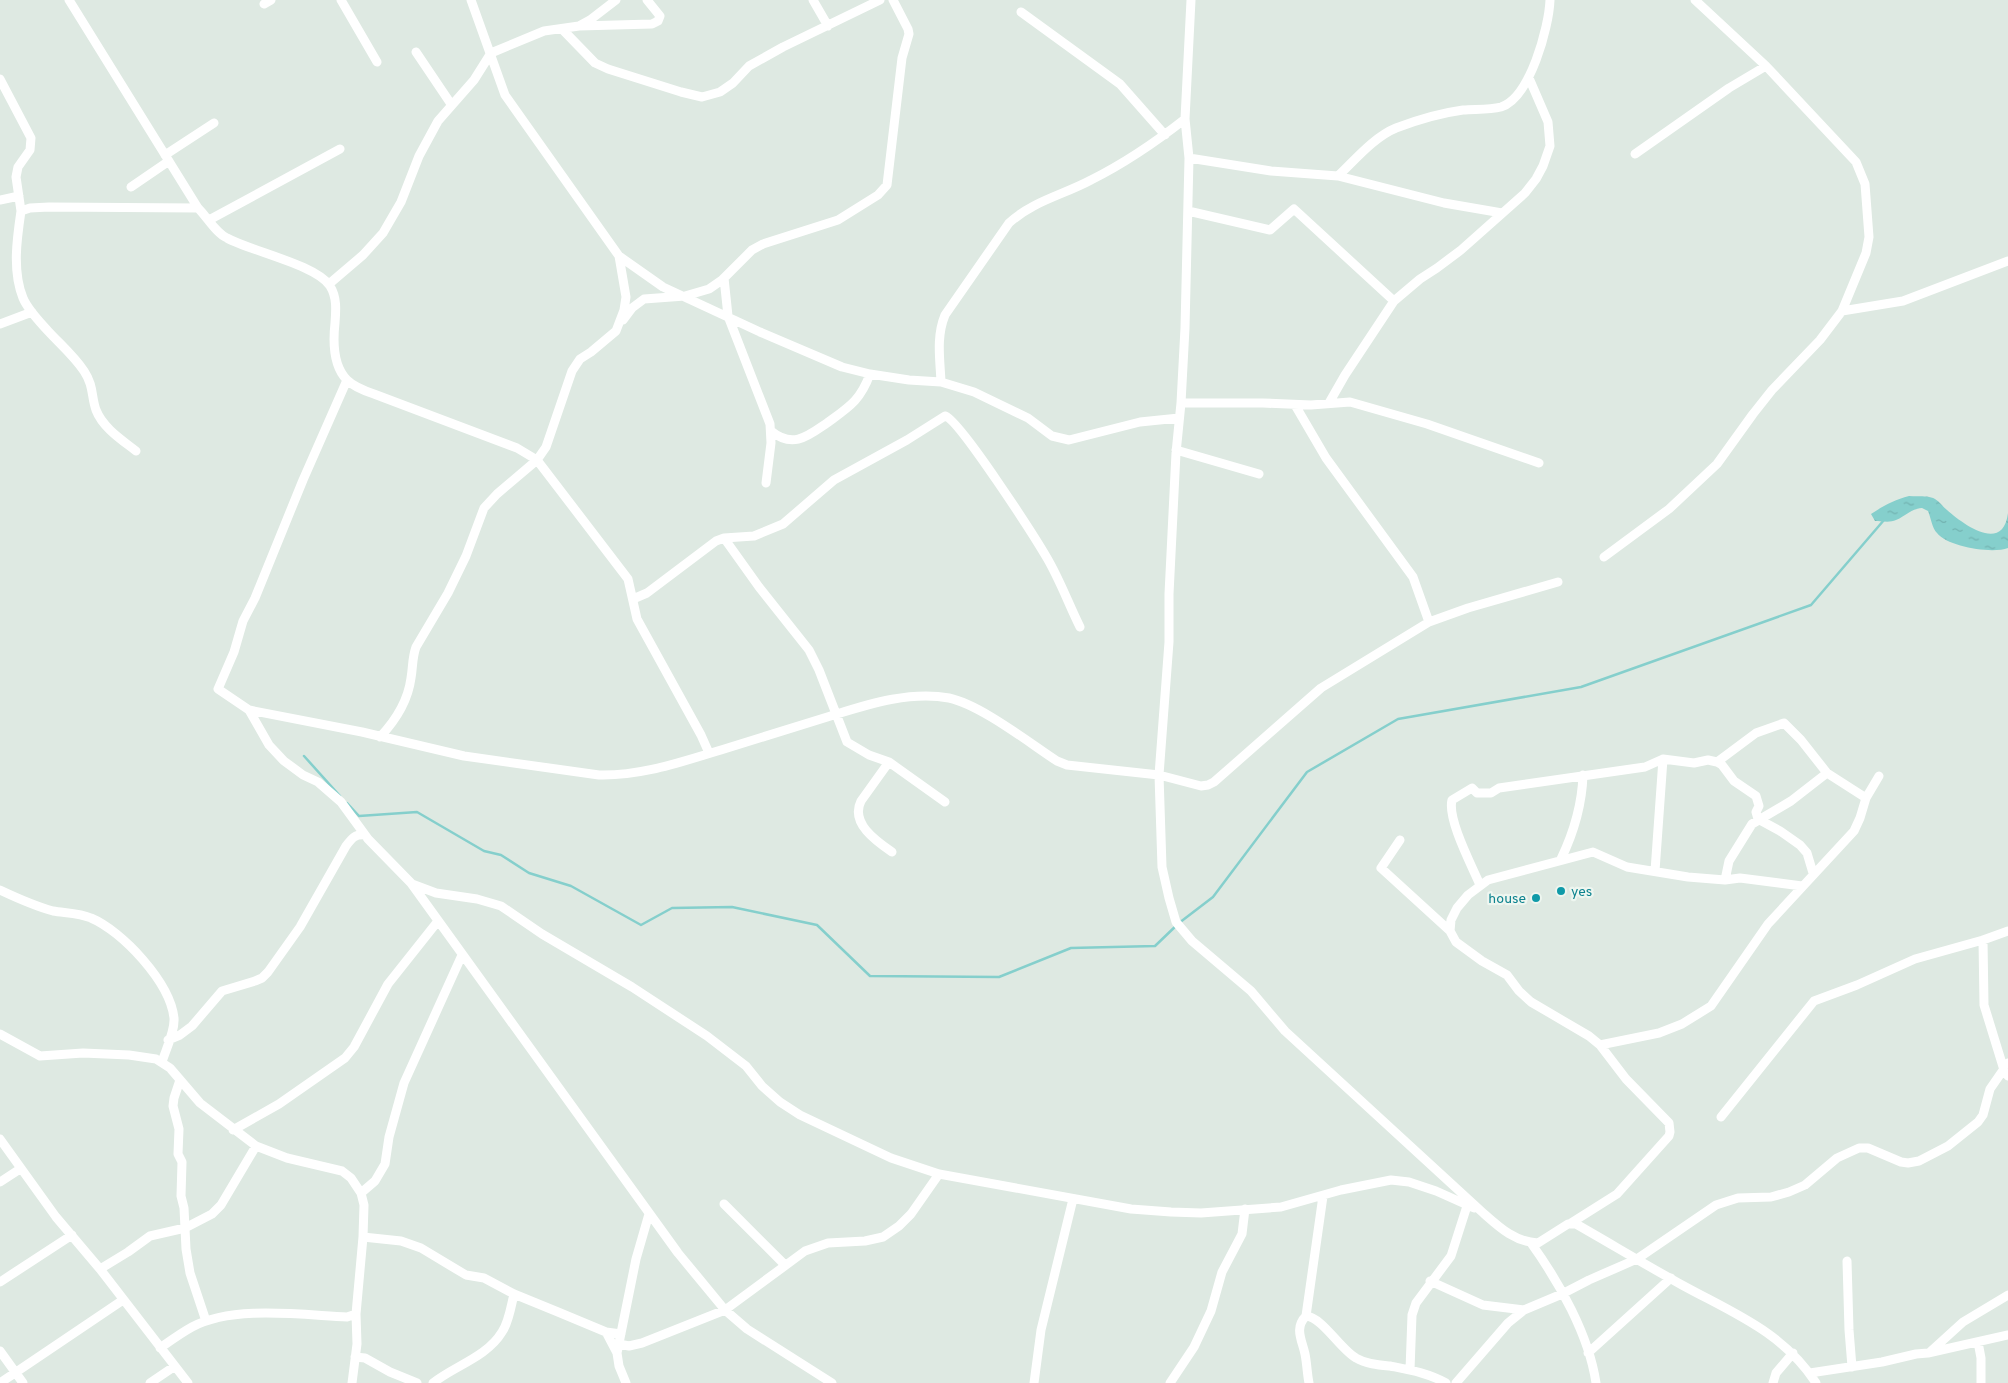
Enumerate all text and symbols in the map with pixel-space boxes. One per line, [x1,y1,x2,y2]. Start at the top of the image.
place label: yes [1571,884,1592,901]
marker: yes [1555,885,1567,897]
place label: house [1488,891,1526,908]
marker: house [1530,892,1542,904]

